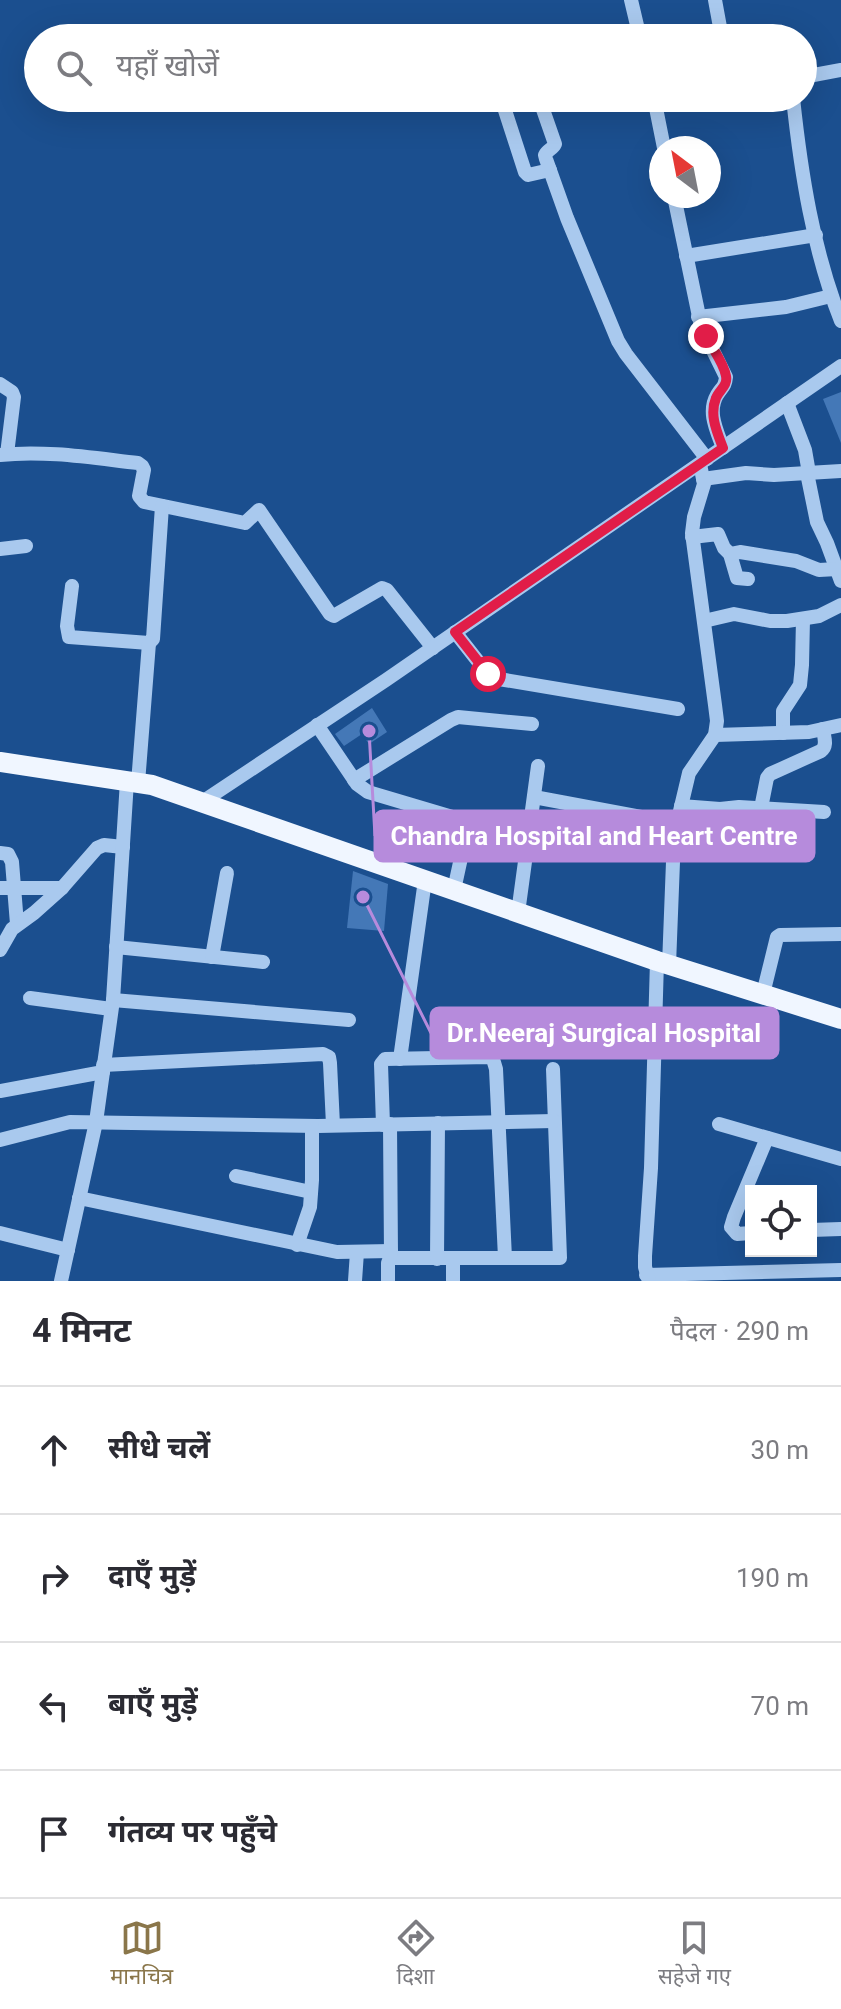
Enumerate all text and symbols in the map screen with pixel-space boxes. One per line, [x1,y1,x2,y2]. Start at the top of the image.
search box [24,24,817,112]
icon: search [52,46,96,90]
text: यहाँ खोजें [116,48,219,83]
north arrow [649,136,721,208]
route end [688,318,724,354]
route start [470,656,506,692]
callout: Chandra Hospital and Heart Centre [375,811,814,861]
text: Chandra Hospital and Heart Centre [390,821,798,851]
callout: Dr.Neeraj Surgical Hospital [431,1008,778,1058]
text: Dr.Neeraj Surgical Hospital [447,1018,761,1048]
map controls [745,1185,817,1257]
button: locate [745,1185,817,1257]
text: 4 मिनट [32,1310,131,1350]
text: पैदल · 290 m [670,1316,809,1346]
icon: ahead [32,1428,76,1472]
text: सीधे चलें [108,1430,210,1465]
text: 30 m [751,1435,809,1465]
icon: right [32,1556,76,1600]
text: दाएँ मुड़ें [108,1558,196,1593]
text: 190 m [736,1563,809,1593]
icon: left [32,1684,76,1728]
text: बाएँ मुड़ें [108,1686,198,1721]
text: 70 m [751,1691,809,1721]
icon: arrive [32,1812,76,1856]
text: गंतव्य पर पहुँचे [108,1814,277,1849]
tab: मानचित्र [110,1916,173,1993]
tab: दिशा [394,1916,438,1993]
tab: सहेजे गए [658,1916,731,1993]

